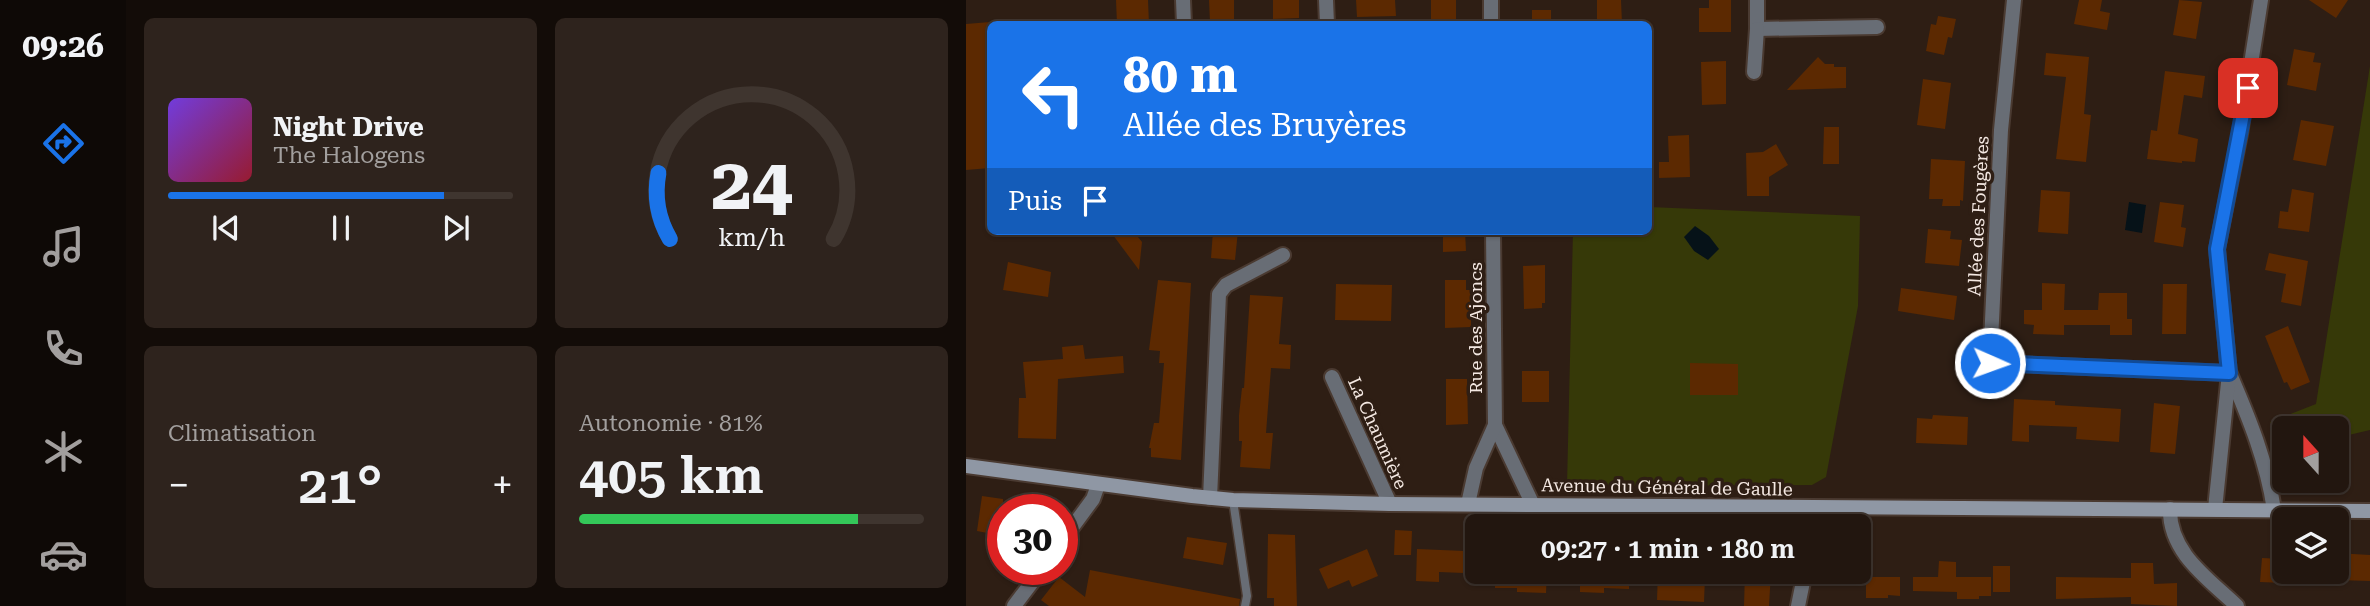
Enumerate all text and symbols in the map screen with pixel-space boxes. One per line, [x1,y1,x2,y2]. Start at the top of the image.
text: 09:26 [22,27,104,65]
text: 80 m [1123,47,1238,104]
icon: left [1008,49,1099,140]
pin [2218,58,2278,118]
icon: arrive [2229,69,2267,107]
text: Allée des Bruyères [1123,106,1406,144]
text: Night Drive [273,112,424,142]
icon: directions [39,119,88,168]
street label: Allée des Fougères [1963,135,1993,297]
text: The Halogens [273,142,425,169]
text: 24 [711,142,792,227]
icon: arrive [1076,182,1114,220]
text: Puis [1008,186,1062,216]
icon: previous [207,209,245,247]
icon: pause [322,209,360,247]
icon: next [437,209,475,247]
icon: music [39,222,88,271]
text: km/h [718,223,785,252]
street label: Rue des Ajoncs [1465,262,1486,394]
icon: phone [39,324,88,373]
position arrow [1953,326,2027,400]
street label: La Chaumière [1344,374,1412,492]
text: Autonomie · 81% [579,410,763,437]
north arrow [2272,416,2348,494]
map controls [2272,416,2349,584]
text: Climatisation [168,420,316,447]
icon: climate [39,427,88,476]
text: 405 km [579,445,764,506]
text: 21° [299,455,382,516]
text: − [168,463,189,507]
text: + [492,463,513,507]
street label: Avenue du Général de Gaulle [1541,474,1793,500]
speed limit sign: 30 [987,494,1078,585]
button: layers [2272,507,2349,584]
icon: car [39,530,88,579]
text: 09:27 · 1 min · 180 m [1541,534,1795,564]

